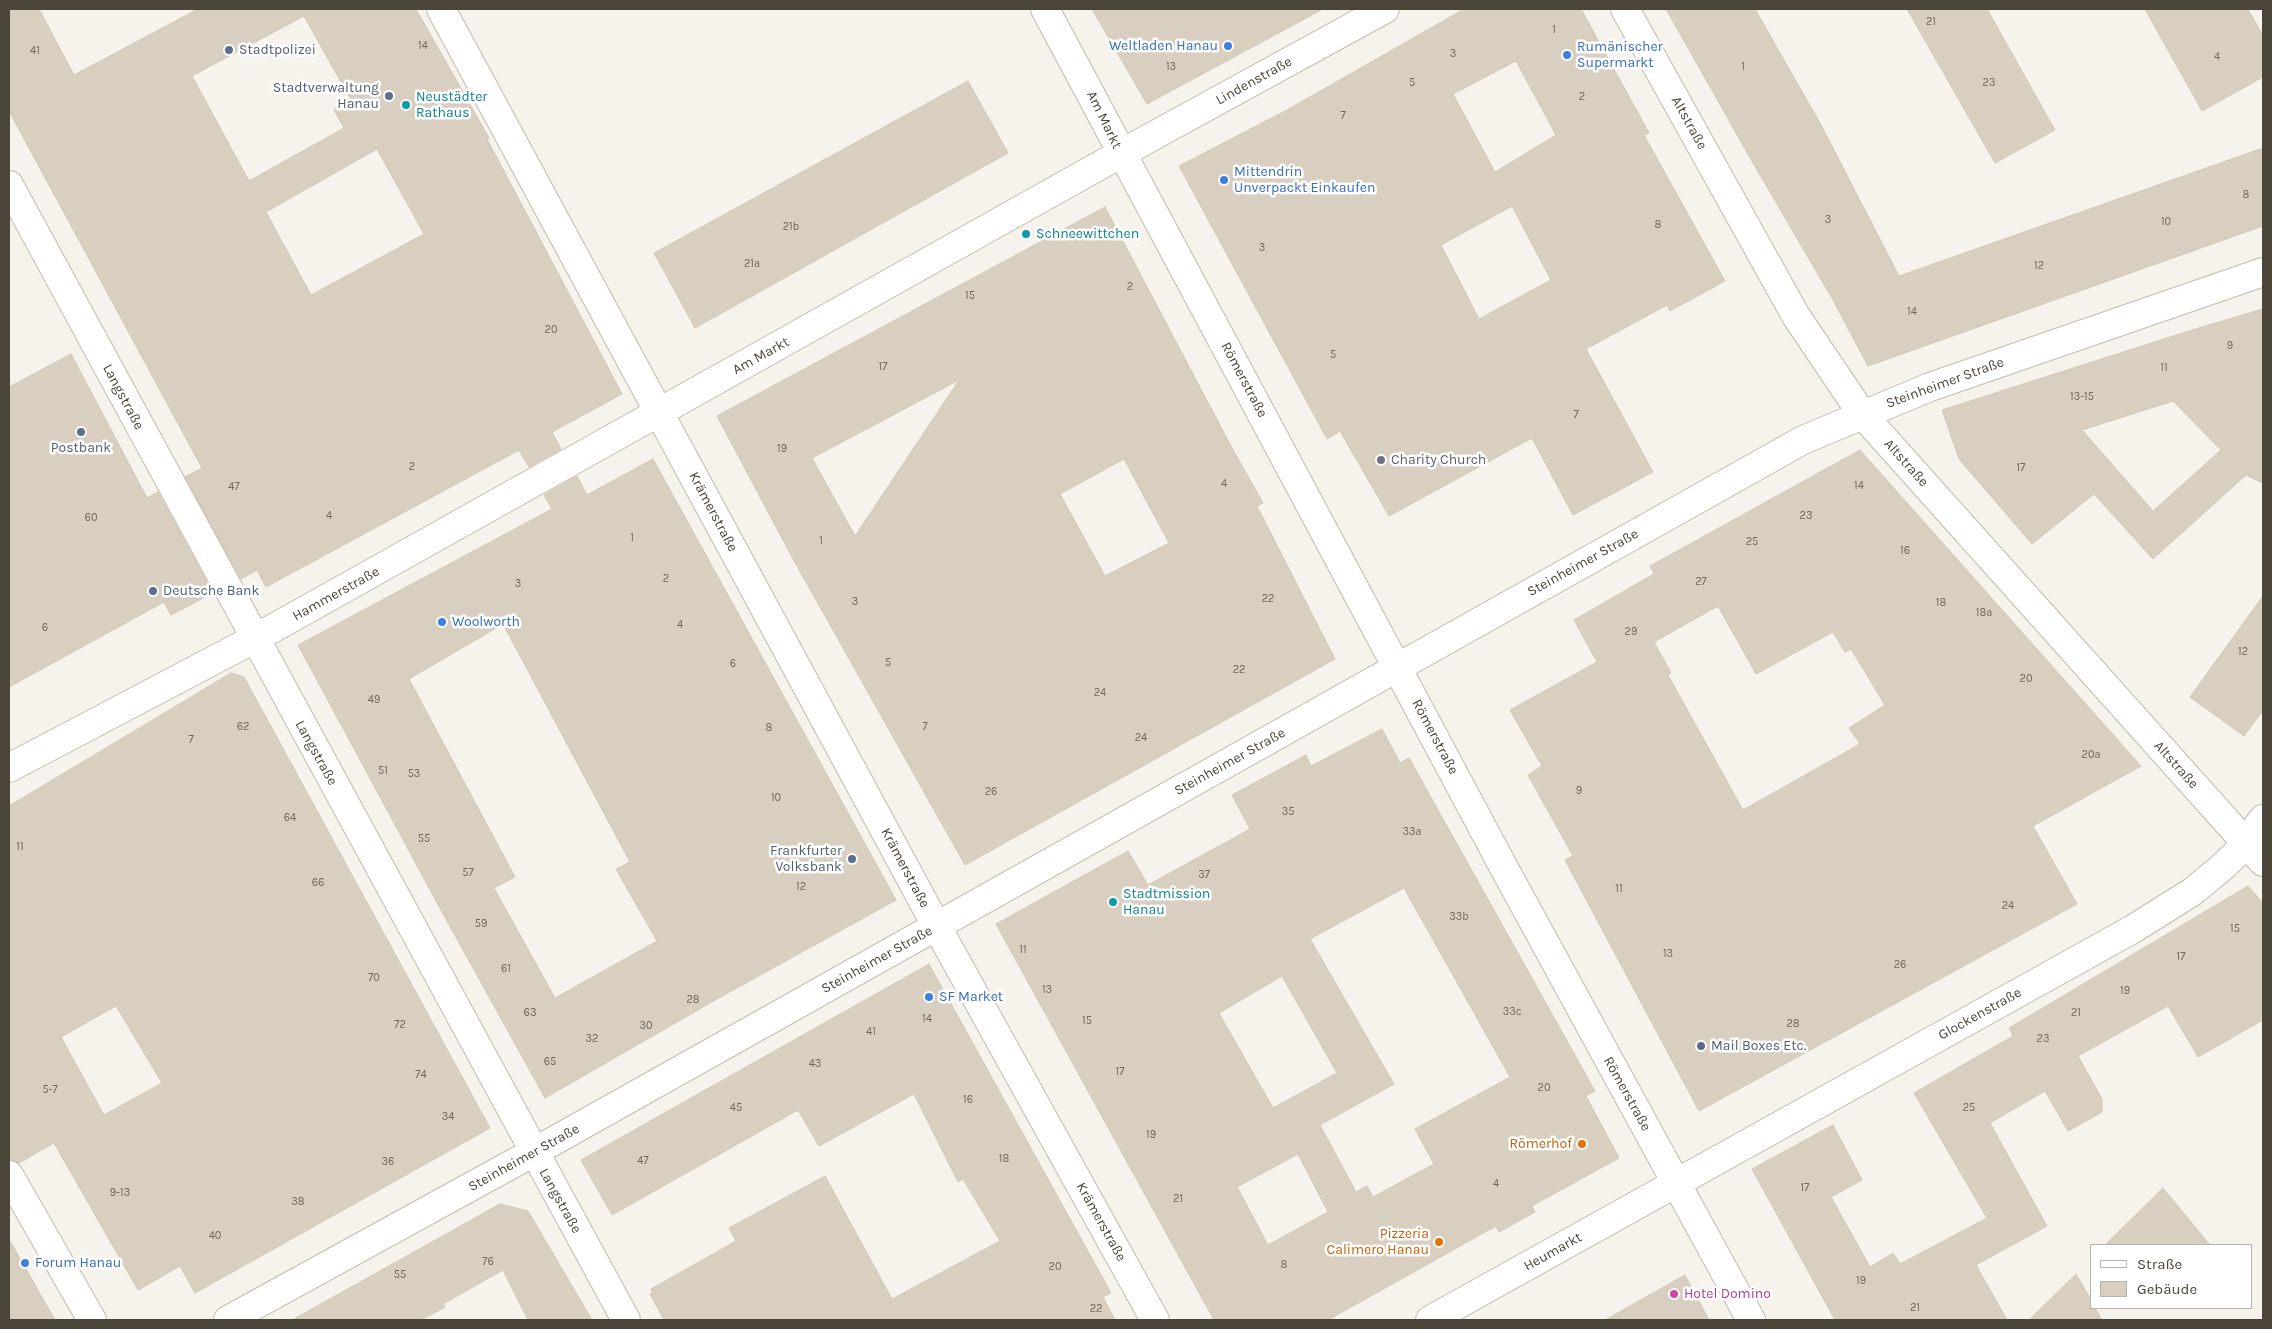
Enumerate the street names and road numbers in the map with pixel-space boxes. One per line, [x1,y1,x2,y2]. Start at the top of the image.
street label: Lindenstraße [1213,53,1295,109]
street label: Am Markt [1083,88,1125,152]
street label: Altstraße [1667,93,1711,153]
street label: Am Markt [730,334,792,378]
street label: Römerstraße [1217,340,1271,420]
street label: Steinheimer Straße [1884,354,2006,412]
street label: Langstraße [99,361,147,433]
street label: Altstraße [1880,436,1932,490]
street label: Krämerstraße [685,469,741,555]
street label: Steinheimer Straße [1525,526,1641,600]
street label: Hammerstraße [290,563,382,625]
street label: Römerstraße [1408,697,1462,777]
street label: Langstraße [291,718,341,788]
street label: Steinheimer Straße [1172,725,1288,799]
street label: Altstraße [2150,738,2202,792]
street label: Krämerstraße [877,825,933,911]
street label: Steinheimer Straße [819,923,935,997]
street label: Glockenstraße [1935,984,2025,1044]
street label: Römerstraße [1600,1054,1654,1134]
street label: Steinheimer Straße [466,1121,582,1195]
street label: Langstraße [535,1166,585,1236]
street label: Krämerstraße [1072,1180,1130,1264]
street label: Heumarkt [1521,1229,1585,1275]

